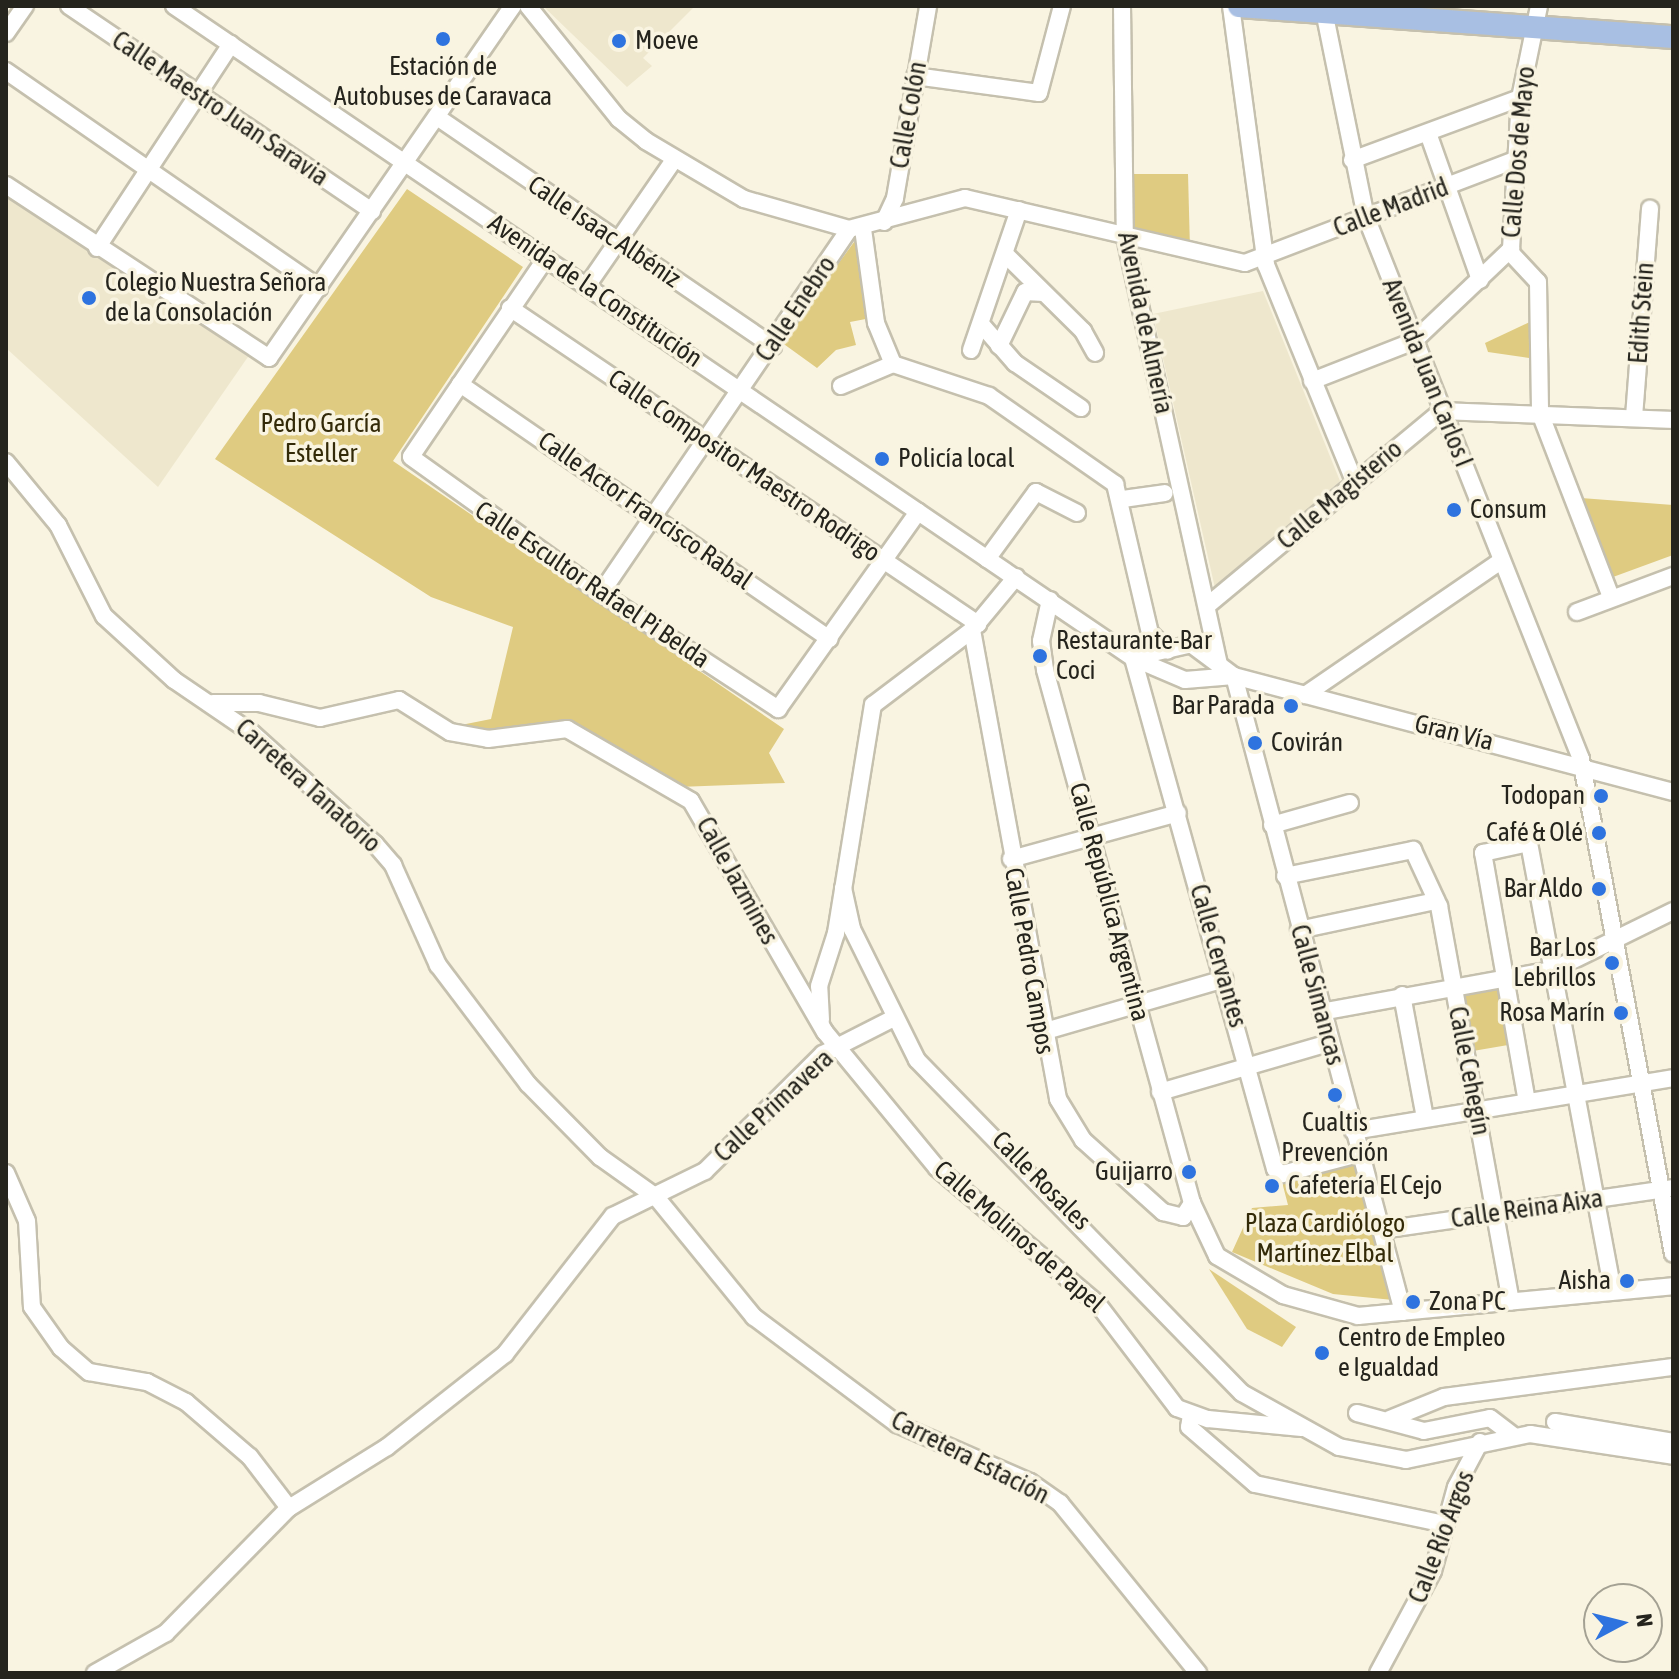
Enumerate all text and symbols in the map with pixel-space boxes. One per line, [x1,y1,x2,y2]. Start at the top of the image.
street label: Calle Maestro Juan Saravia [106,25,334,193]
place label: Moeve [635,25,698,57]
marker: Estación de Autobuses de Caravaca [434,30,452,48]
marker: Moeve [610,32,628,50]
place label: Estación de Autobuses de Caravaca [334,51,552,112]
street label: Calle Colón [884,59,934,171]
street label: Calle Dos de Mayo [1496,65,1542,239]
street label: Calle Isaac Albéniz [522,169,686,295]
street label: Calle Madrid [1329,172,1453,244]
street label: Avenida de la Constitución [482,208,708,374]
street label: Avenida de Almería [1110,229,1180,417]
street label: Calle Enebro [749,250,843,368]
street label: Edith Stein [1623,261,1661,365]
place label: Colegio Nuestra Señora de la Consolación [105,267,326,328]
street label: Avenida Juan Carlos I [1375,274,1479,472]
marker: Colegio Nuestra Señora de la Consolación [80,289,98,307]
street label: Calle Compositor Maestro Rodrigo [602,363,886,569]
park label: Pedro García Esteller [260,408,382,470]
street label: Calle Actor Francisco Rabal [532,425,758,597]
street label: Calle Magisterio [1271,434,1409,556]
place label: Policía local [898,443,1014,475]
marker: Policía local [873,450,891,468]
place label: Consum [1470,494,1547,526]
street label: Calle Escultor Rafael Pi Belda [469,495,715,675]
marker: Consum [1445,501,1463,519]
place label: Restaurante-Bar Coci [1056,625,1212,686]
marker: Restaurante-Bar Coci [1031,647,1049,665]
place label: Bar Parada [1171,690,1275,722]
marker: Bar Parada [1282,697,1300,715]
street label: Gran Vía [1411,708,1497,758]
street label: Carretera Tanatorio [229,713,387,859]
place label: Covirán [1271,727,1343,759]
marker: Covirán [1246,734,1264,752]
street label: Calle República Argentina [1062,779,1156,1025]
place label: Todopan [1501,780,1585,812]
marker: Todopan [1592,787,1610,805]
street label: Calle Jazmines [689,812,785,950]
place label: Café & Olé [1486,817,1583,849]
marker: Café & Olé [1590,824,1608,842]
street label: Calle Pedro Campos [997,865,1061,1057]
place label: Bar Aldo [1503,873,1583,905]
marker: Bar Aldo [1590,880,1608,898]
street label: Calle Cervantes [1183,881,1253,1031]
street label: Calle Simancas [1283,921,1351,1069]
place label: Bar Los Lebrillos [1513,932,1596,994]
marker: Bar Los Lebrillos [1603,954,1621,972]
place label: Rosa Marín [1499,997,1605,1029]
street label: Calle Cehegín [1441,1004,1497,1138]
marker: Rosa Marín [1612,1004,1630,1022]
street label: Calle Primavera [708,1043,840,1169]
marker: Cualtis Prevención [1326,1086,1344,1104]
place label: Cualtis Prevención [1281,1107,1389,1168]
street label: Calle Rosales [985,1125,1097,1237]
street label: Calle Molinos de Papel [927,1154,1111,1320]
place label: Guijarro [1095,1156,1173,1188]
marker: Guijarro [1180,1163,1198,1181]
place label: Cafetería El Cejo [1288,1170,1442,1202]
marker: Cafetería El Cejo [1263,1177,1281,1195]
street label: Calle Reina Aixa [1449,1183,1605,1235]
park label: Plaza Cardiólogo Martínez Elbal [1245,1208,1405,1270]
place label: Aisha [1558,1265,1611,1297]
marker: Aisha [1618,1272,1636,1290]
place label: Zona PC [1429,1286,1506,1318]
marker: Zona PC [1404,1293,1422,1311]
place label: Centro de Empleo e Igualdad [1338,1322,1505,1384]
marker: Centro de Empleo e Igualdad [1313,1344,1331,1362]
street label: Carretera Estación [886,1405,1054,1511]
street label: Calle Río Argos [1403,1466,1481,1608]
north arrow [1583,1583,1663,1663]
text: N [1631,1612,1659,1628]

